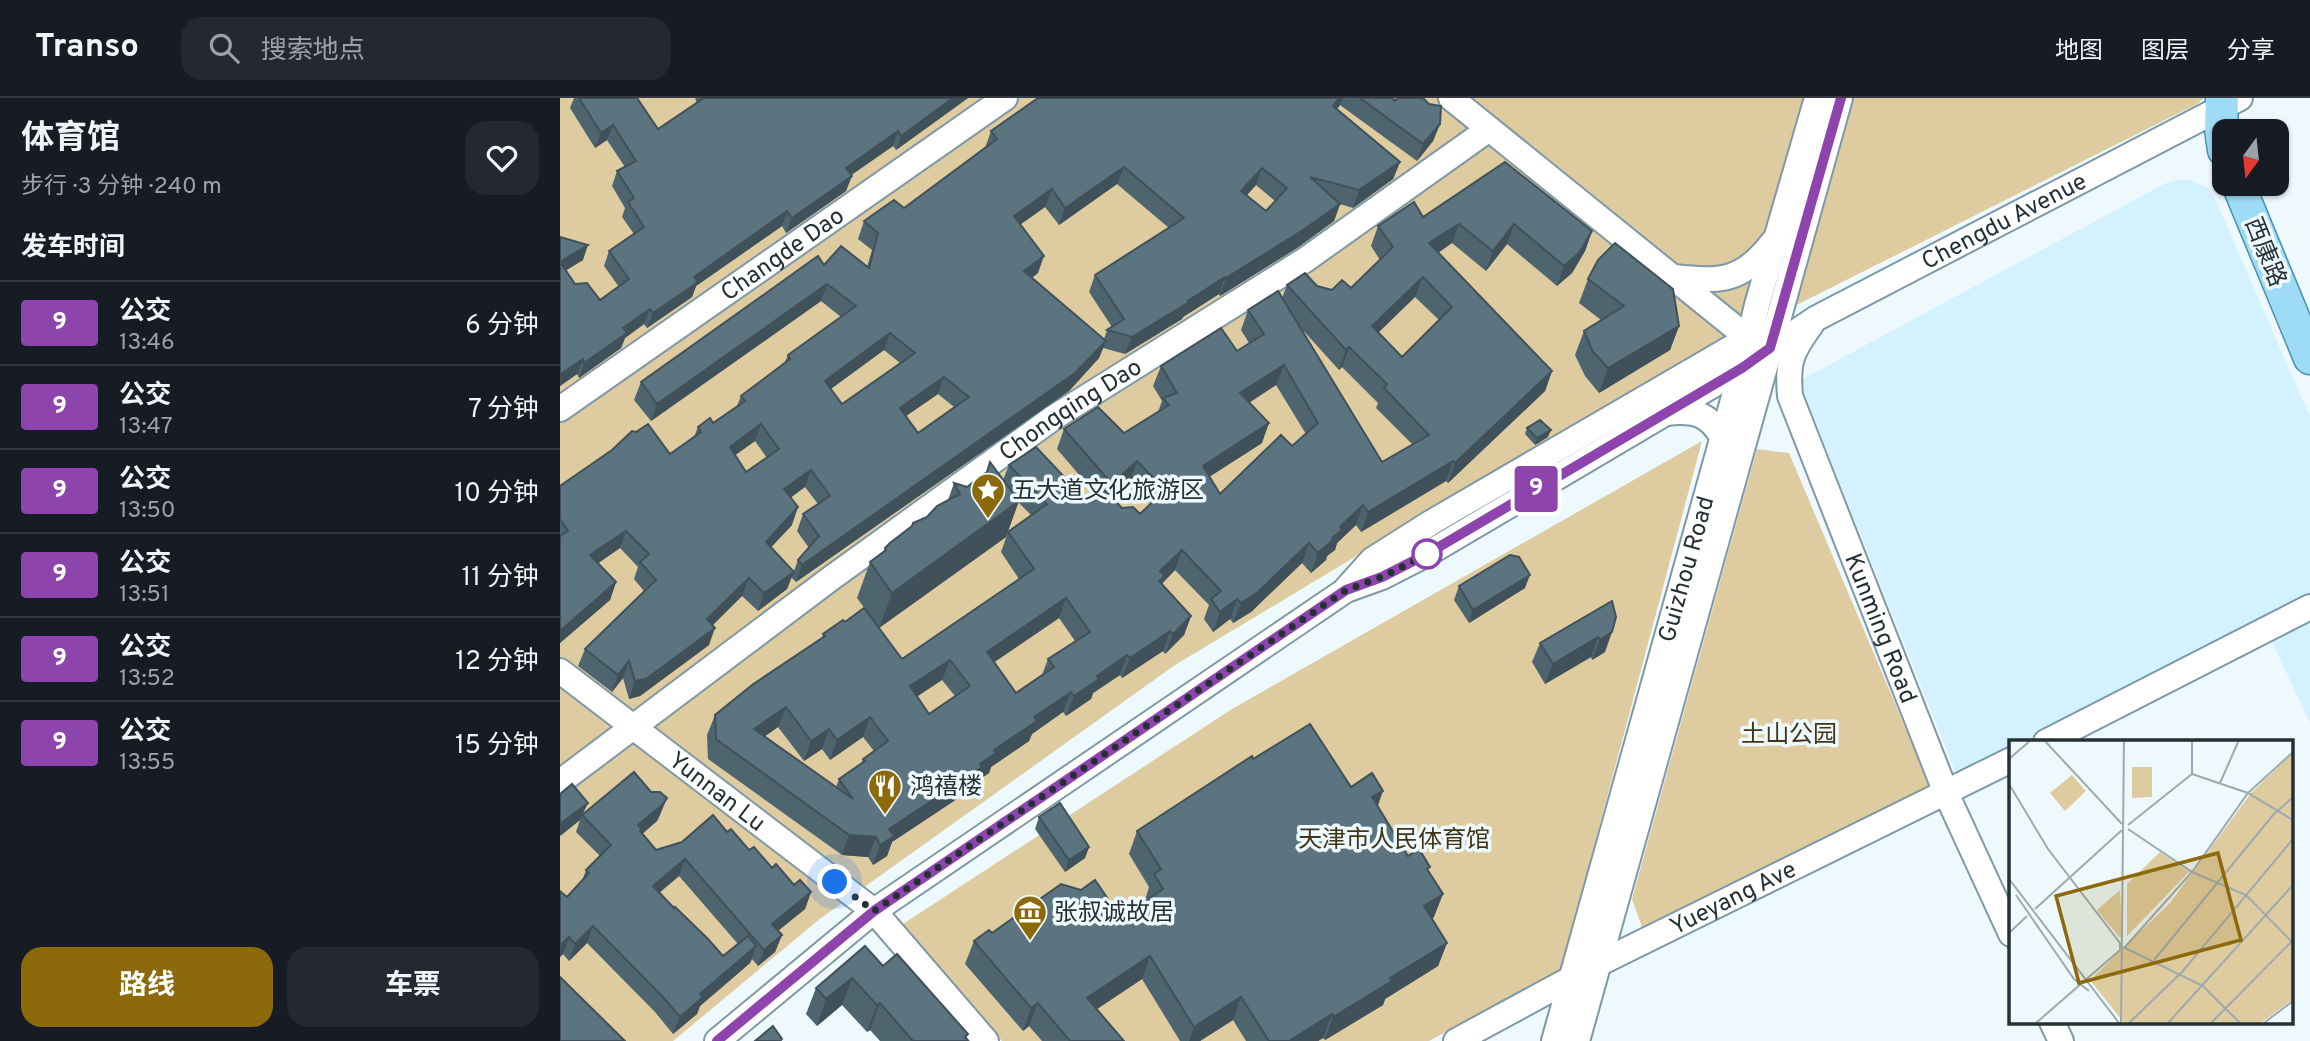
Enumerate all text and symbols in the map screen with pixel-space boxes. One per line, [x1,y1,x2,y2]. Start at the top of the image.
search box [181,17,671,80]
text: Transo [35,27,139,69]
icon: search [205,29,243,67]
text: 搜索地点 [261,35,365,68]
text: 地图 [2055,37,2103,67]
text: 图层 [2141,37,2189,67]
text: 分享 [2227,37,2275,67]
text: 体育馆 [21,119,120,161]
north arrow [2212,119,2289,196]
map controls [2212,119,2289,196]
button: heart [465,121,539,195]
street label: Chengdu Avenue [1917,167,2092,278]
text: 步行 · 3 分钟 · 240 m [21,173,222,202]
street label: Changde Dao [716,202,851,309]
street label: 西康路 [2237,214,2292,292]
text: 发车时间 [21,232,125,265]
text: 公交 [119,296,171,329]
text: 9 [52,308,67,338]
text: 6 分钟 [465,310,539,343]
text: 13:46 [119,329,175,358]
street label: Chongqing Dao [994,353,1148,469]
text: 公交 [119,380,171,413]
text: 9 [52,392,67,422]
text: 7 分钟 [468,394,539,427]
text: 13:47 [119,413,173,442]
text: 公交 [119,464,171,497]
line badge: 9 [1513,466,1559,512]
place icon: 五大道文化旅游区 [969,471,1007,520]
text: 9 [1529,474,1543,504]
text: 9 [52,476,67,506]
place label: 五大道文化旅游区 [1012,477,1204,507]
text: 10 分钟 [454,478,539,511]
street label: Guizhou Road [1653,493,1722,646]
text: 13:50 [119,497,176,526]
unlabelled marker [1412,539,1442,569]
text: 公交 [119,548,171,581]
street label: Kunming Road [1836,550,1922,708]
text: 9 [52,560,67,590]
text: 11 分钟 [461,562,539,595]
text: 13:51 [119,581,169,610]
text: 公交 [119,632,171,665]
text: 9 [52,644,67,674]
text: 12 分钟 [455,646,539,679]
text: 13:52 [119,665,175,694]
text: 公交 [119,716,171,749]
park label: 土山公园 [1741,721,1837,751]
text: 9 [52,728,67,758]
text: 15 分钟 [455,730,539,763]
inset map [2009,740,2292,1024]
street label: Yunnan Lu [662,746,770,839]
text: 13:55 [119,749,175,778]
restaurant icon: 鸿禧楼 [866,767,904,816]
place label: 鸿禧楼 [910,773,982,803]
park label: 天津市人民体育馆 [1298,826,1490,856]
street label: Yueyang Ave [1666,855,1802,943]
your location [817,864,852,899]
museum icon: 张叔诚故居 [1011,893,1049,942]
place label: 张叔诚故居 [1054,899,1174,929]
button: 路线 [21,947,273,1027]
button: 车票 [287,947,539,1027]

